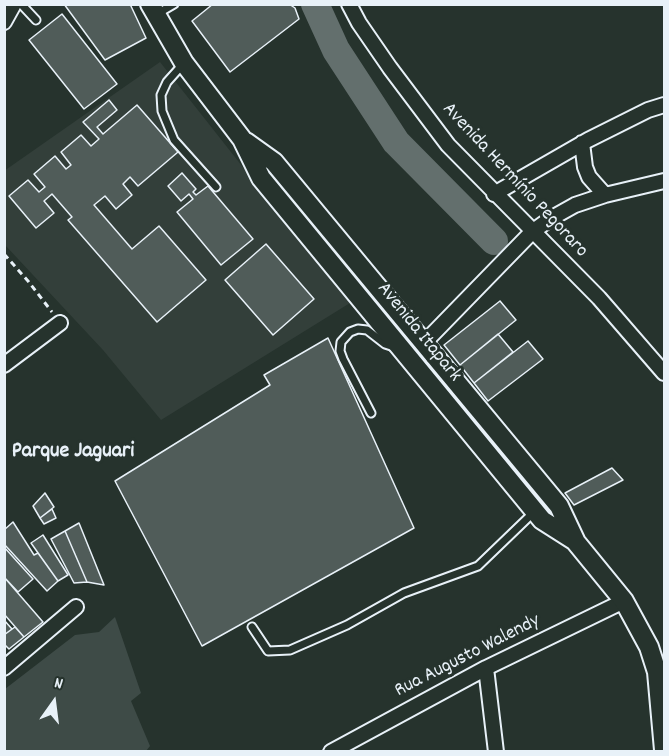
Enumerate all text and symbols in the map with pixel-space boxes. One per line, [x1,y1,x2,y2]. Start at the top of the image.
street label: Avenida Hermínio Pegoraro [436,99,592,263]
street label: Avenida Itapark [370,278,466,388]
district label: Parque Jaguari [12,440,134,466]
street label: Rua Augusto Walendy [391,610,545,704]
north arrow [24,672,84,732]
text: N [52,672,65,696]

